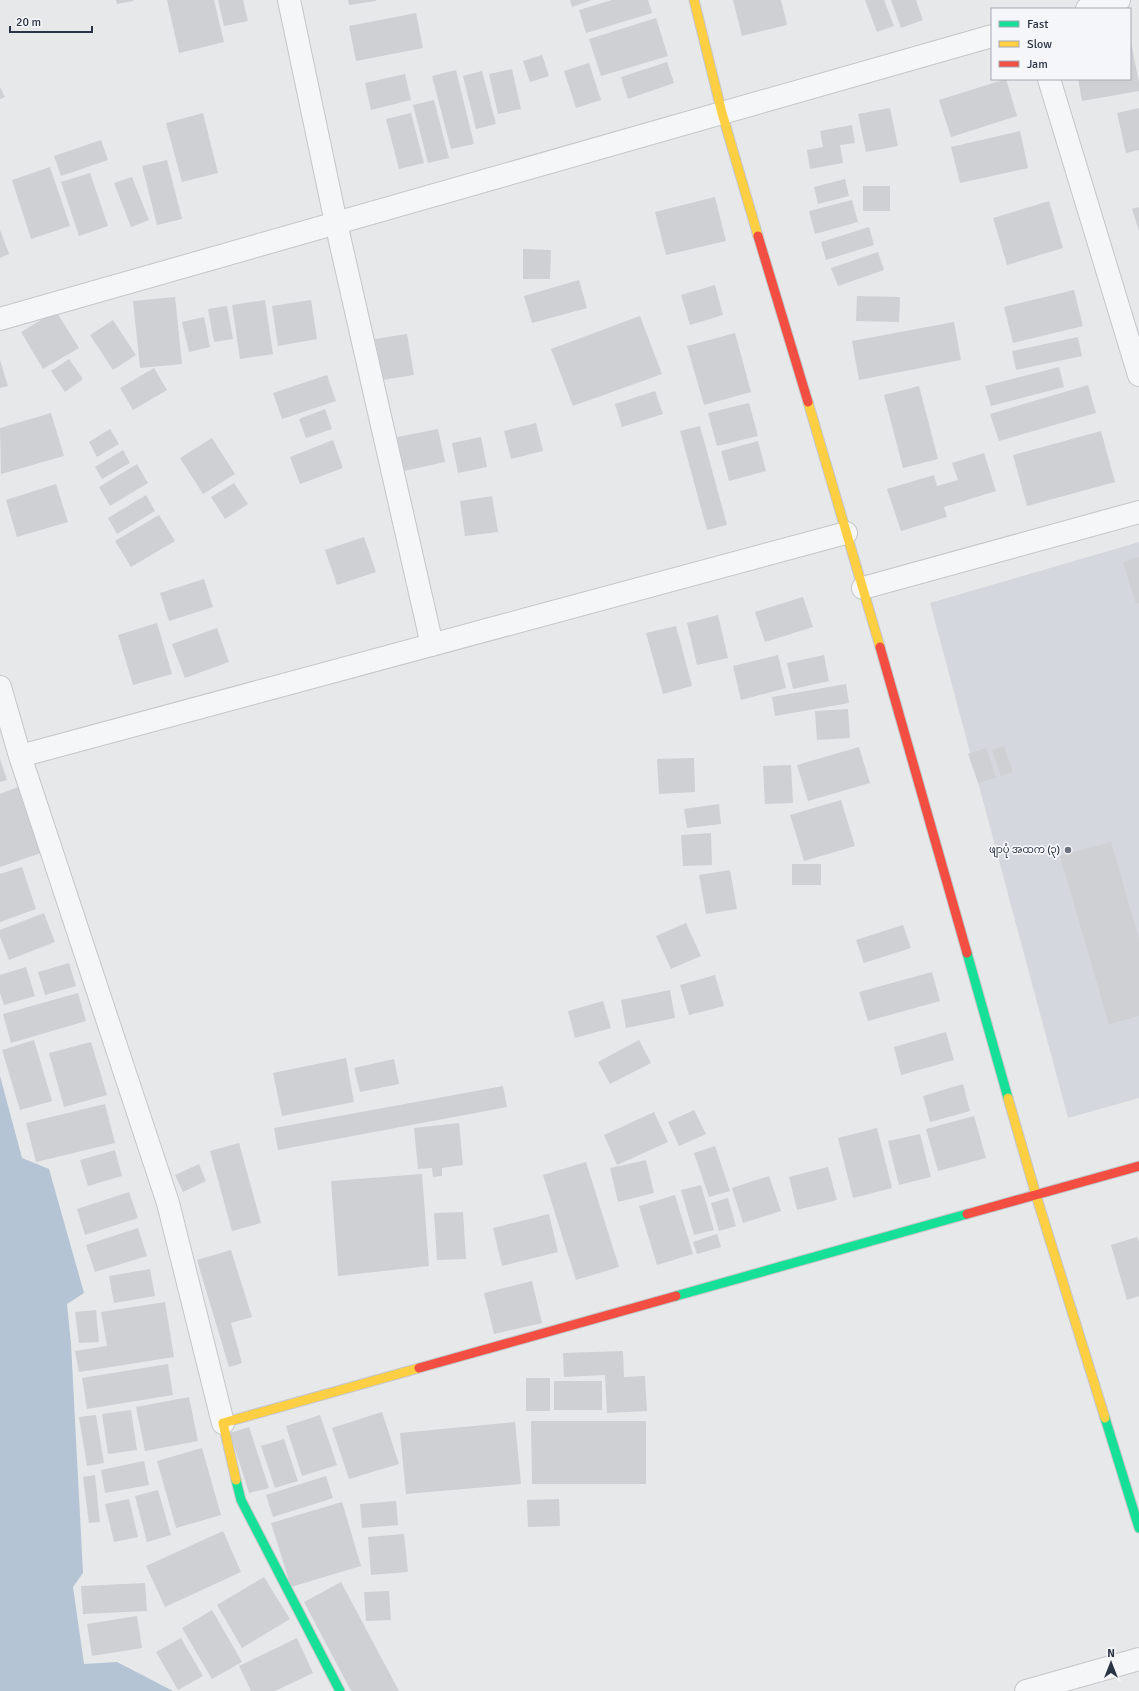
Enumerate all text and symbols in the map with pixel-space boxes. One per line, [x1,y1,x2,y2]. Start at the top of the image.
scale bar [10,8,92,34]
legend [991,8,1131,80]
text: 20 m [16,15,41,30]
text: Fast [1027,17,1048,32]
text: Slow [1027,37,1052,52]
text: Jam [1027,57,1048,72]
place label: ဖျာပုံ အထက (၃) [989,843,1060,858]
marker: ဖျာပုံ အထက (၃) [1063,845,1073,855]
north arrow [1091,1643,1131,1683]
text: N [1107,1647,1115,1660]

